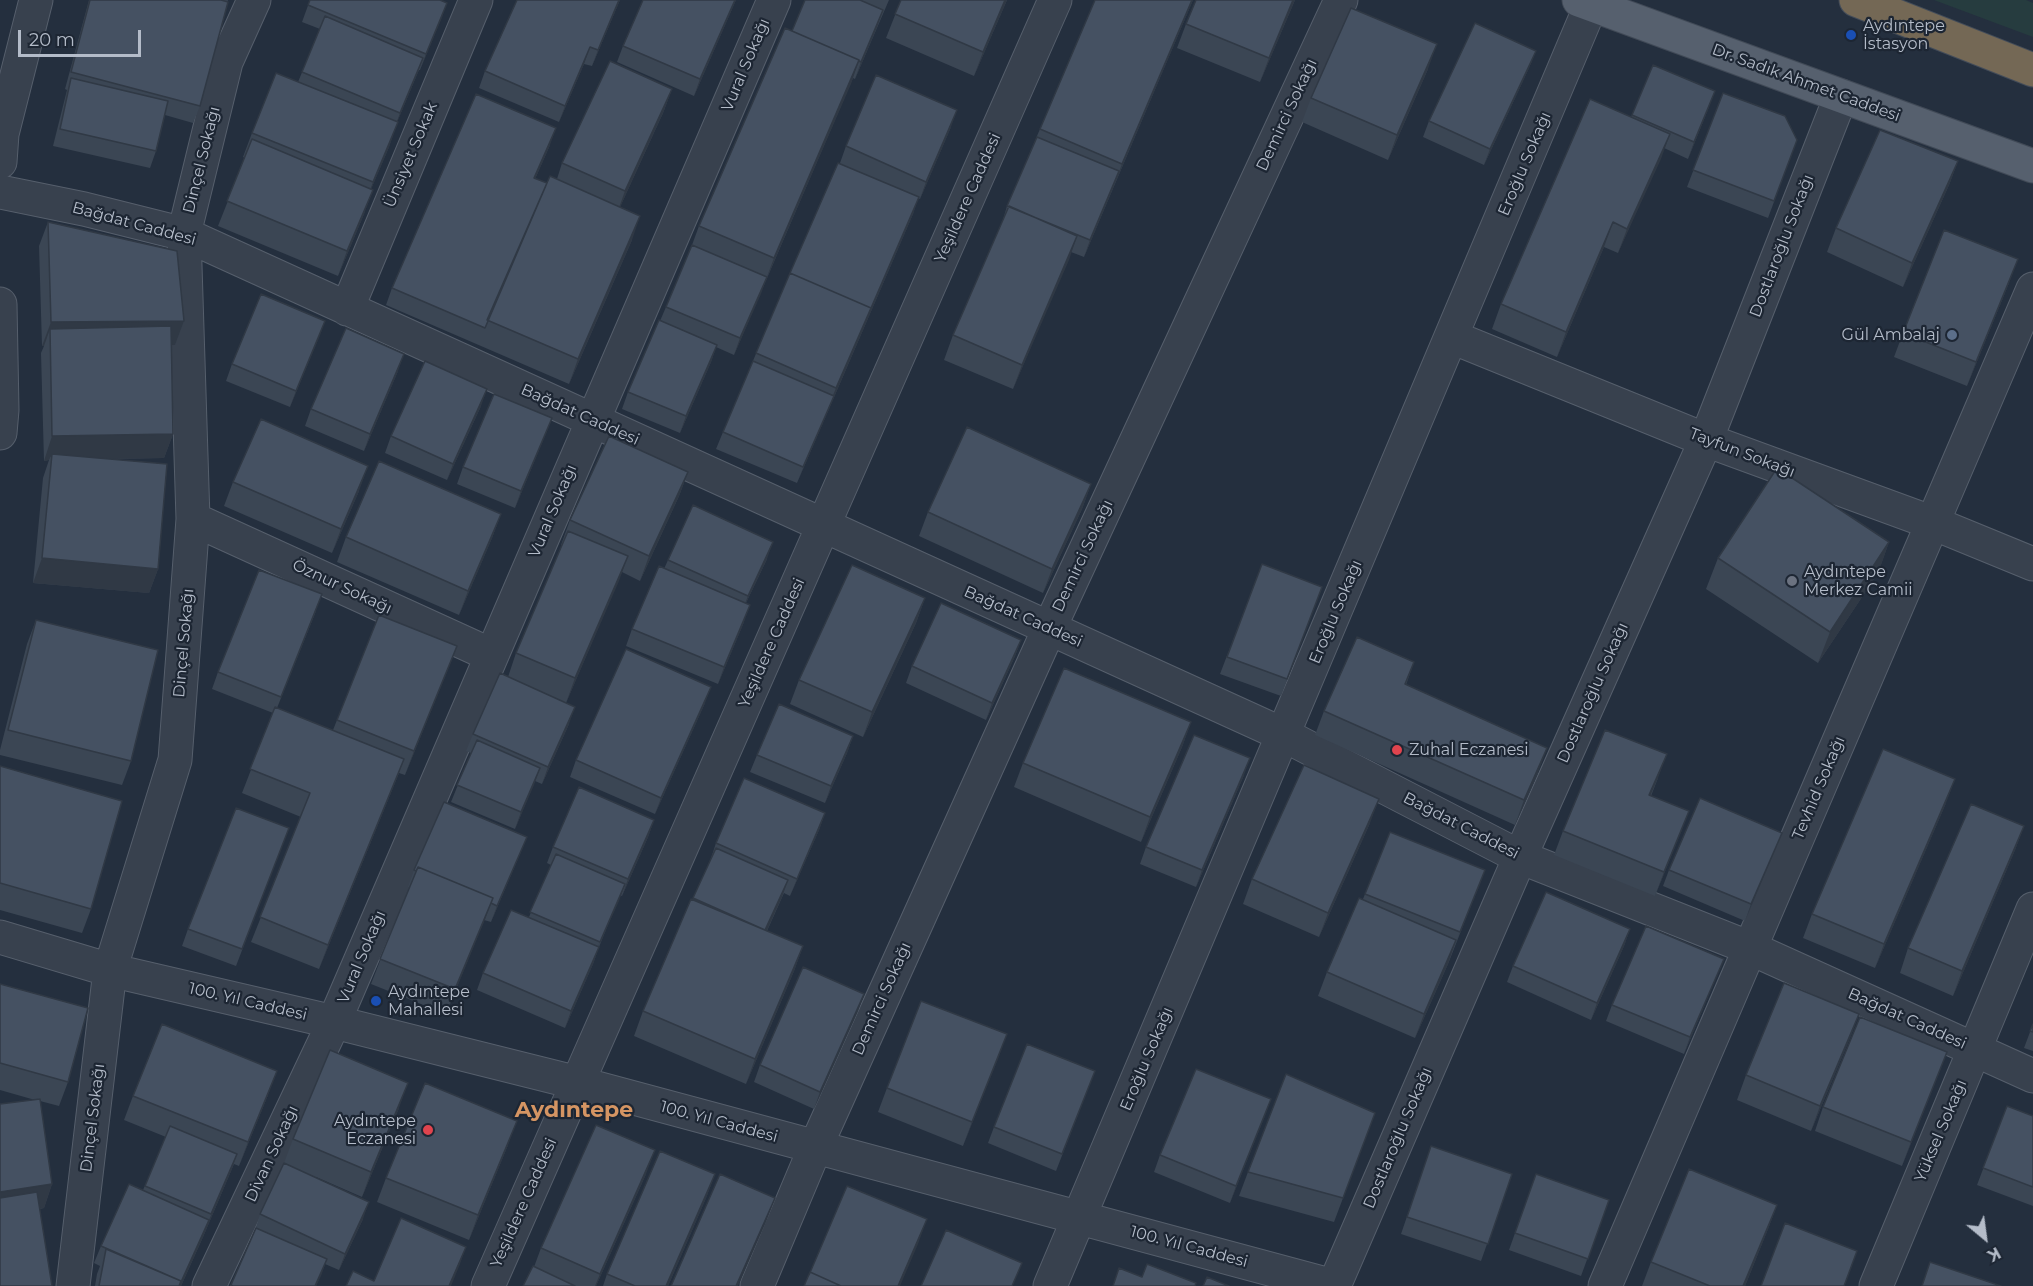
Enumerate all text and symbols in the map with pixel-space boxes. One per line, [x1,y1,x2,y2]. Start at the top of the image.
street label: Vural Sokağı [718,16,774,114]
place label: Aydıntepe İstasyon [1863,16,1945,54]
scale bar [21,18,144,56]
marker: Aydıntepe İstasyon [1844,28,1858,42]
text: 20 m [29,29,75,51]
street label: Dr. Sadık Ahmet Caddesi [1709,40,1903,126]
street label: Demirci Sokağı [1253,56,1321,174]
street label: Ünsiyet Sokak [380,99,442,211]
street label: Dinçel Sokağı [179,105,225,215]
street label: Eroğlu Sokağı [1494,109,1556,219]
street label: Yeşildere Caddesi [931,130,1005,266]
street label: Dostlaroğlu Sokağı [1746,172,1818,320]
street label: Bağdat Caddesi [70,198,198,250]
place label: Gül Ambalaj [1842,325,1940,345]
marker: Gül Ambalaj [1945,328,1959,342]
street label: Bağdat Caddesi [518,380,642,450]
street label: Tayfun Sokağı [1686,424,1798,482]
street label: Vural Sokağı [525,462,581,560]
street label: Demirci Sokağı [1049,497,1117,615]
street label: Öznur Sokağı [289,556,395,618]
street label: Eroğlu Sokağı [1305,557,1367,667]
place label: Aydıntepe Merkez Camii [1804,562,1913,600]
marker: Aydıntepe Merkez Camii [1785,574,1799,588]
street label: Yeşildere Caddesi [735,575,809,711]
street label: Bağdat Caddesi [961,582,1085,652]
street label: Dinçel Sokağı [170,588,198,698]
street label: Dostlaroğlu Sokağı [1553,620,1633,766]
street label: Tevhid Sokağı [1789,733,1849,843]
place label: Zuhal Eczanesi [1409,740,1528,760]
marker: Zuhal Eczanesi [1390,743,1404,757]
street label: Bağdat Caddesi [1400,788,1522,864]
street label: Vural Sokağı [334,908,390,1006]
street label: Demirci Sokağı [848,939,916,1059]
street label: 100. Yıl Caddesi [187,979,309,1025]
place label: Aydıntepe Mahallesi [388,982,470,1020]
street label: Bağdat Caddesi [1845,984,1969,1054]
marker: Aydıntepe Mahallesi [369,994,383,1008]
street label: Eroğlu Sokağı [1116,1004,1178,1114]
street label: Dinçel Sokağı [77,1063,109,1173]
street label: Dostlaroğlu Sokağı [1360,1064,1436,1212]
street label: Yüksel Sokağı [1911,1077,1971,1185]
street label: 100. Yıl Caddesi [658,1097,780,1147]
district label: Aydıntepe [515,1098,633,1124]
street label: Divan Sokağı [241,1103,303,1205]
place label: Aydıntepe Eczanesi [334,1111,416,1149]
marker: Aydıntepe Eczanesi [421,1123,435,1137]
street label: Yeşildere Caddesi [487,1135,561,1271]
north arrow [1955,1208,2015,1268]
street label: 100. Yıl Caddesi [1128,1222,1250,1272]
text: K [1984,1243,2004,1265]

